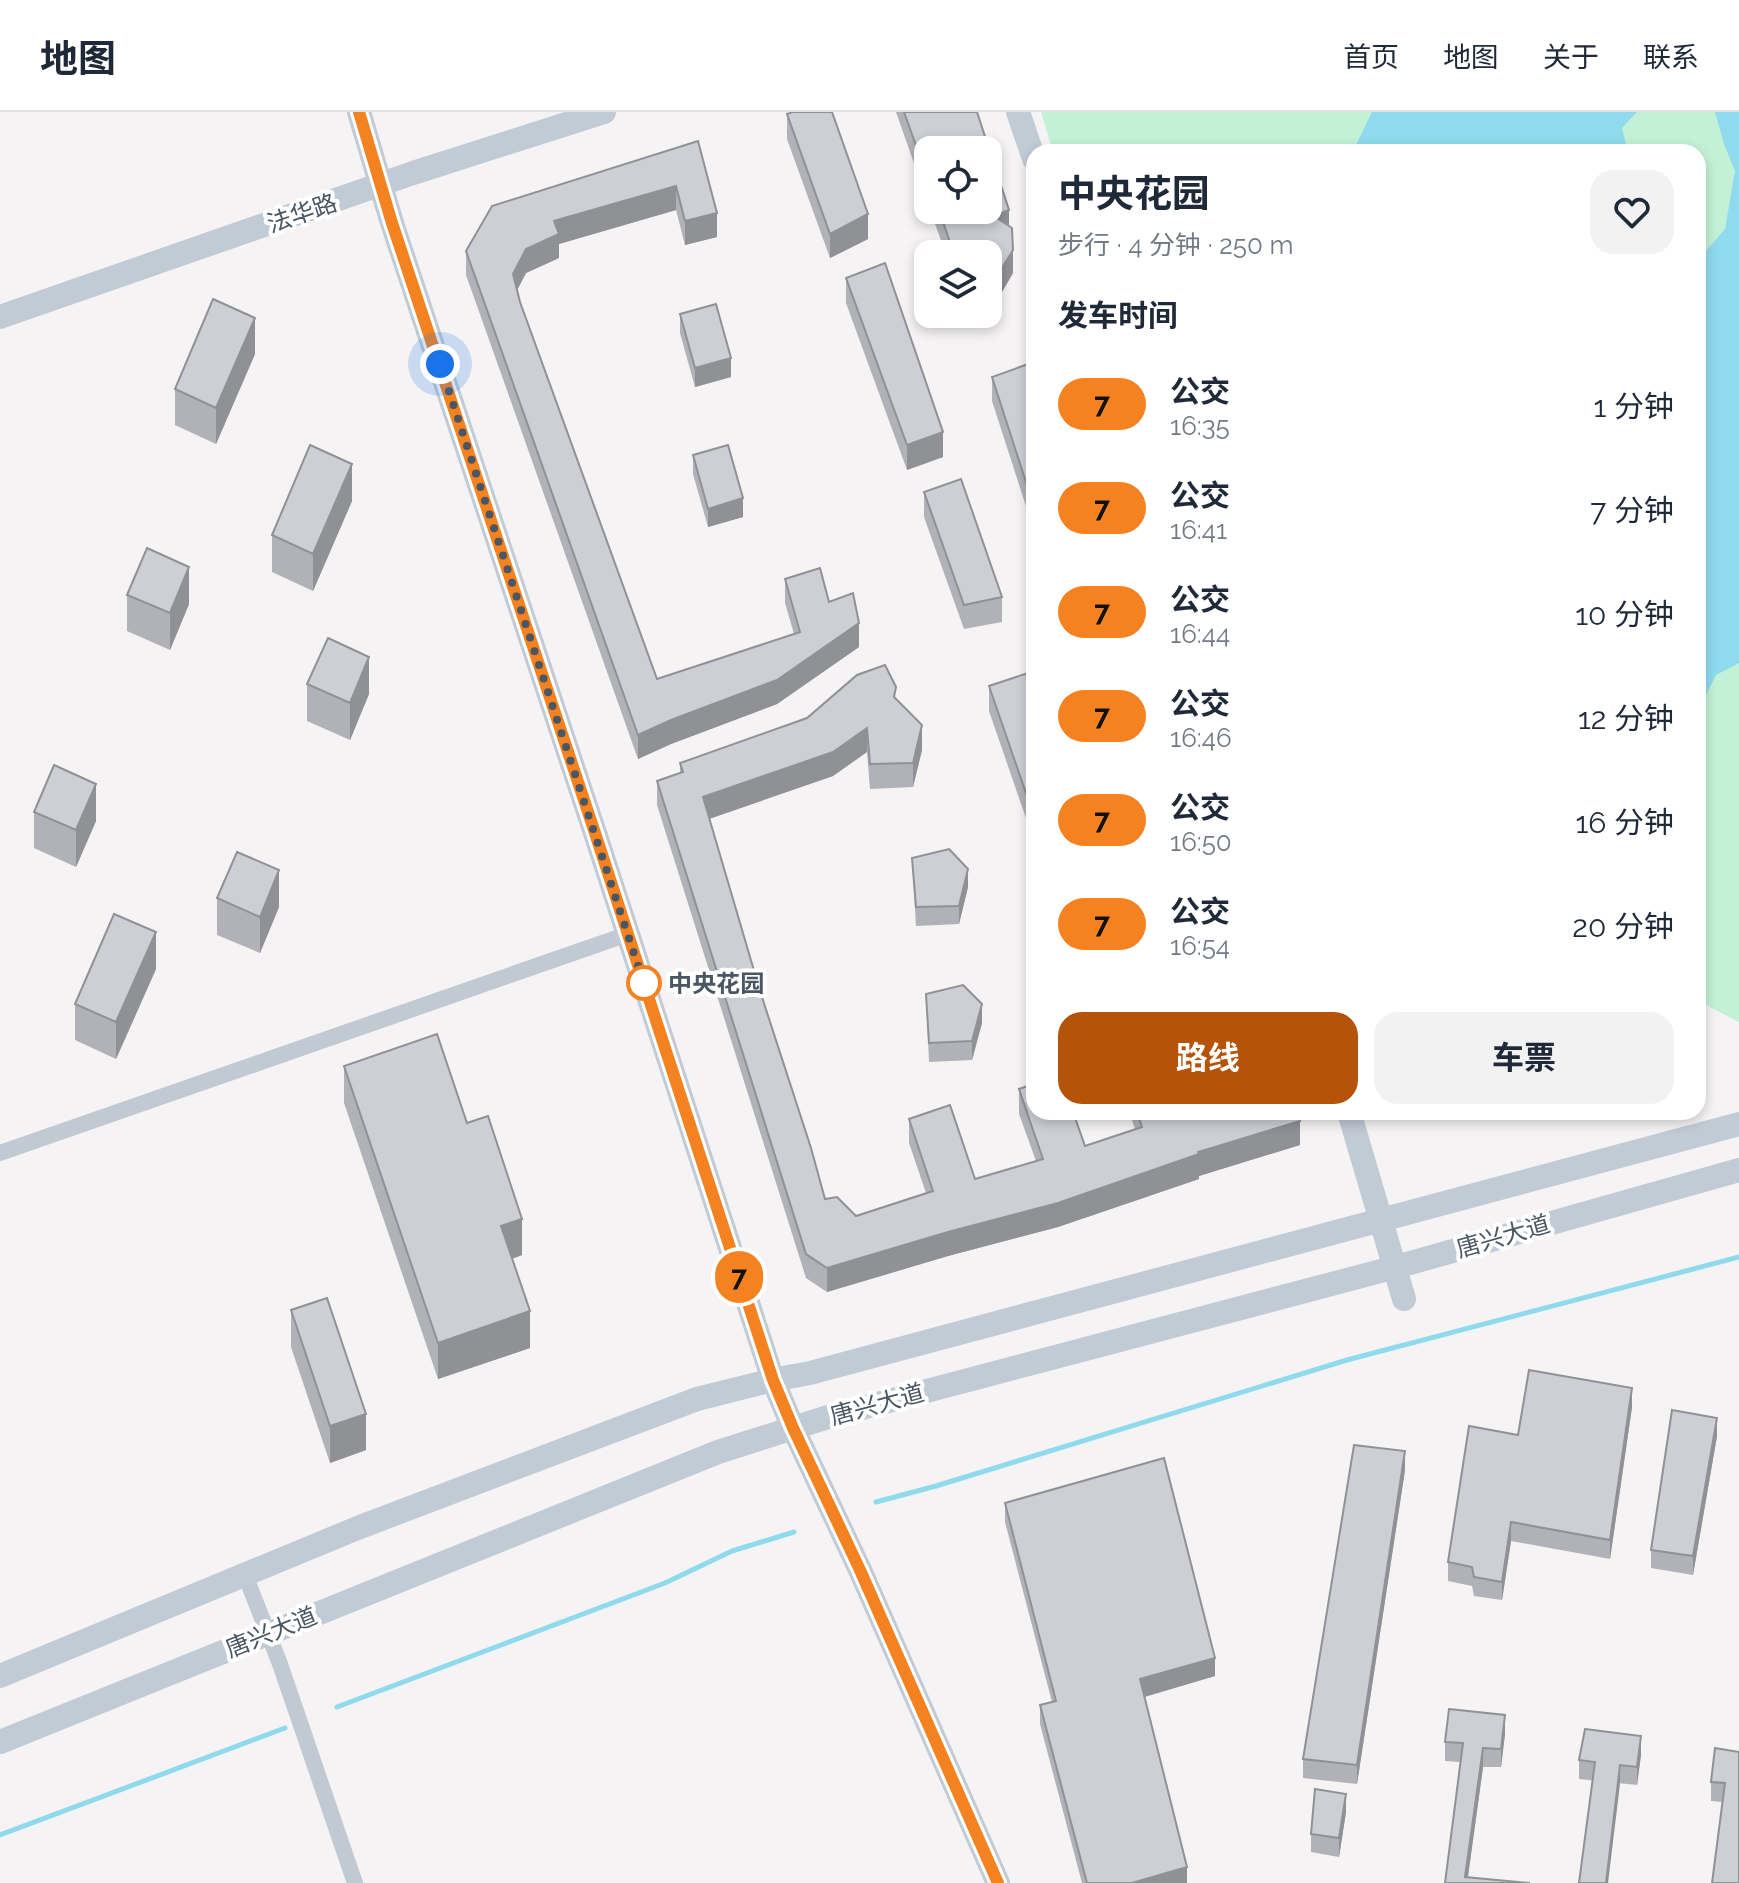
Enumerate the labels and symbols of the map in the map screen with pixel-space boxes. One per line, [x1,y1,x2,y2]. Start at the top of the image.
street label: 法华路 [263,188,341,238]
your location [420,344,460,384]
marker: 中央花园 [627,966,661,1000]
place label: 中央花园 [668,969,764,998]
street label: 唐兴大道 [1453,1209,1553,1263]
line badge: 7 [713,1251,765,1303]
street label: 唐兴大道 [827,1378,927,1430]
street label: 唐兴大道 [221,1601,321,1663]

